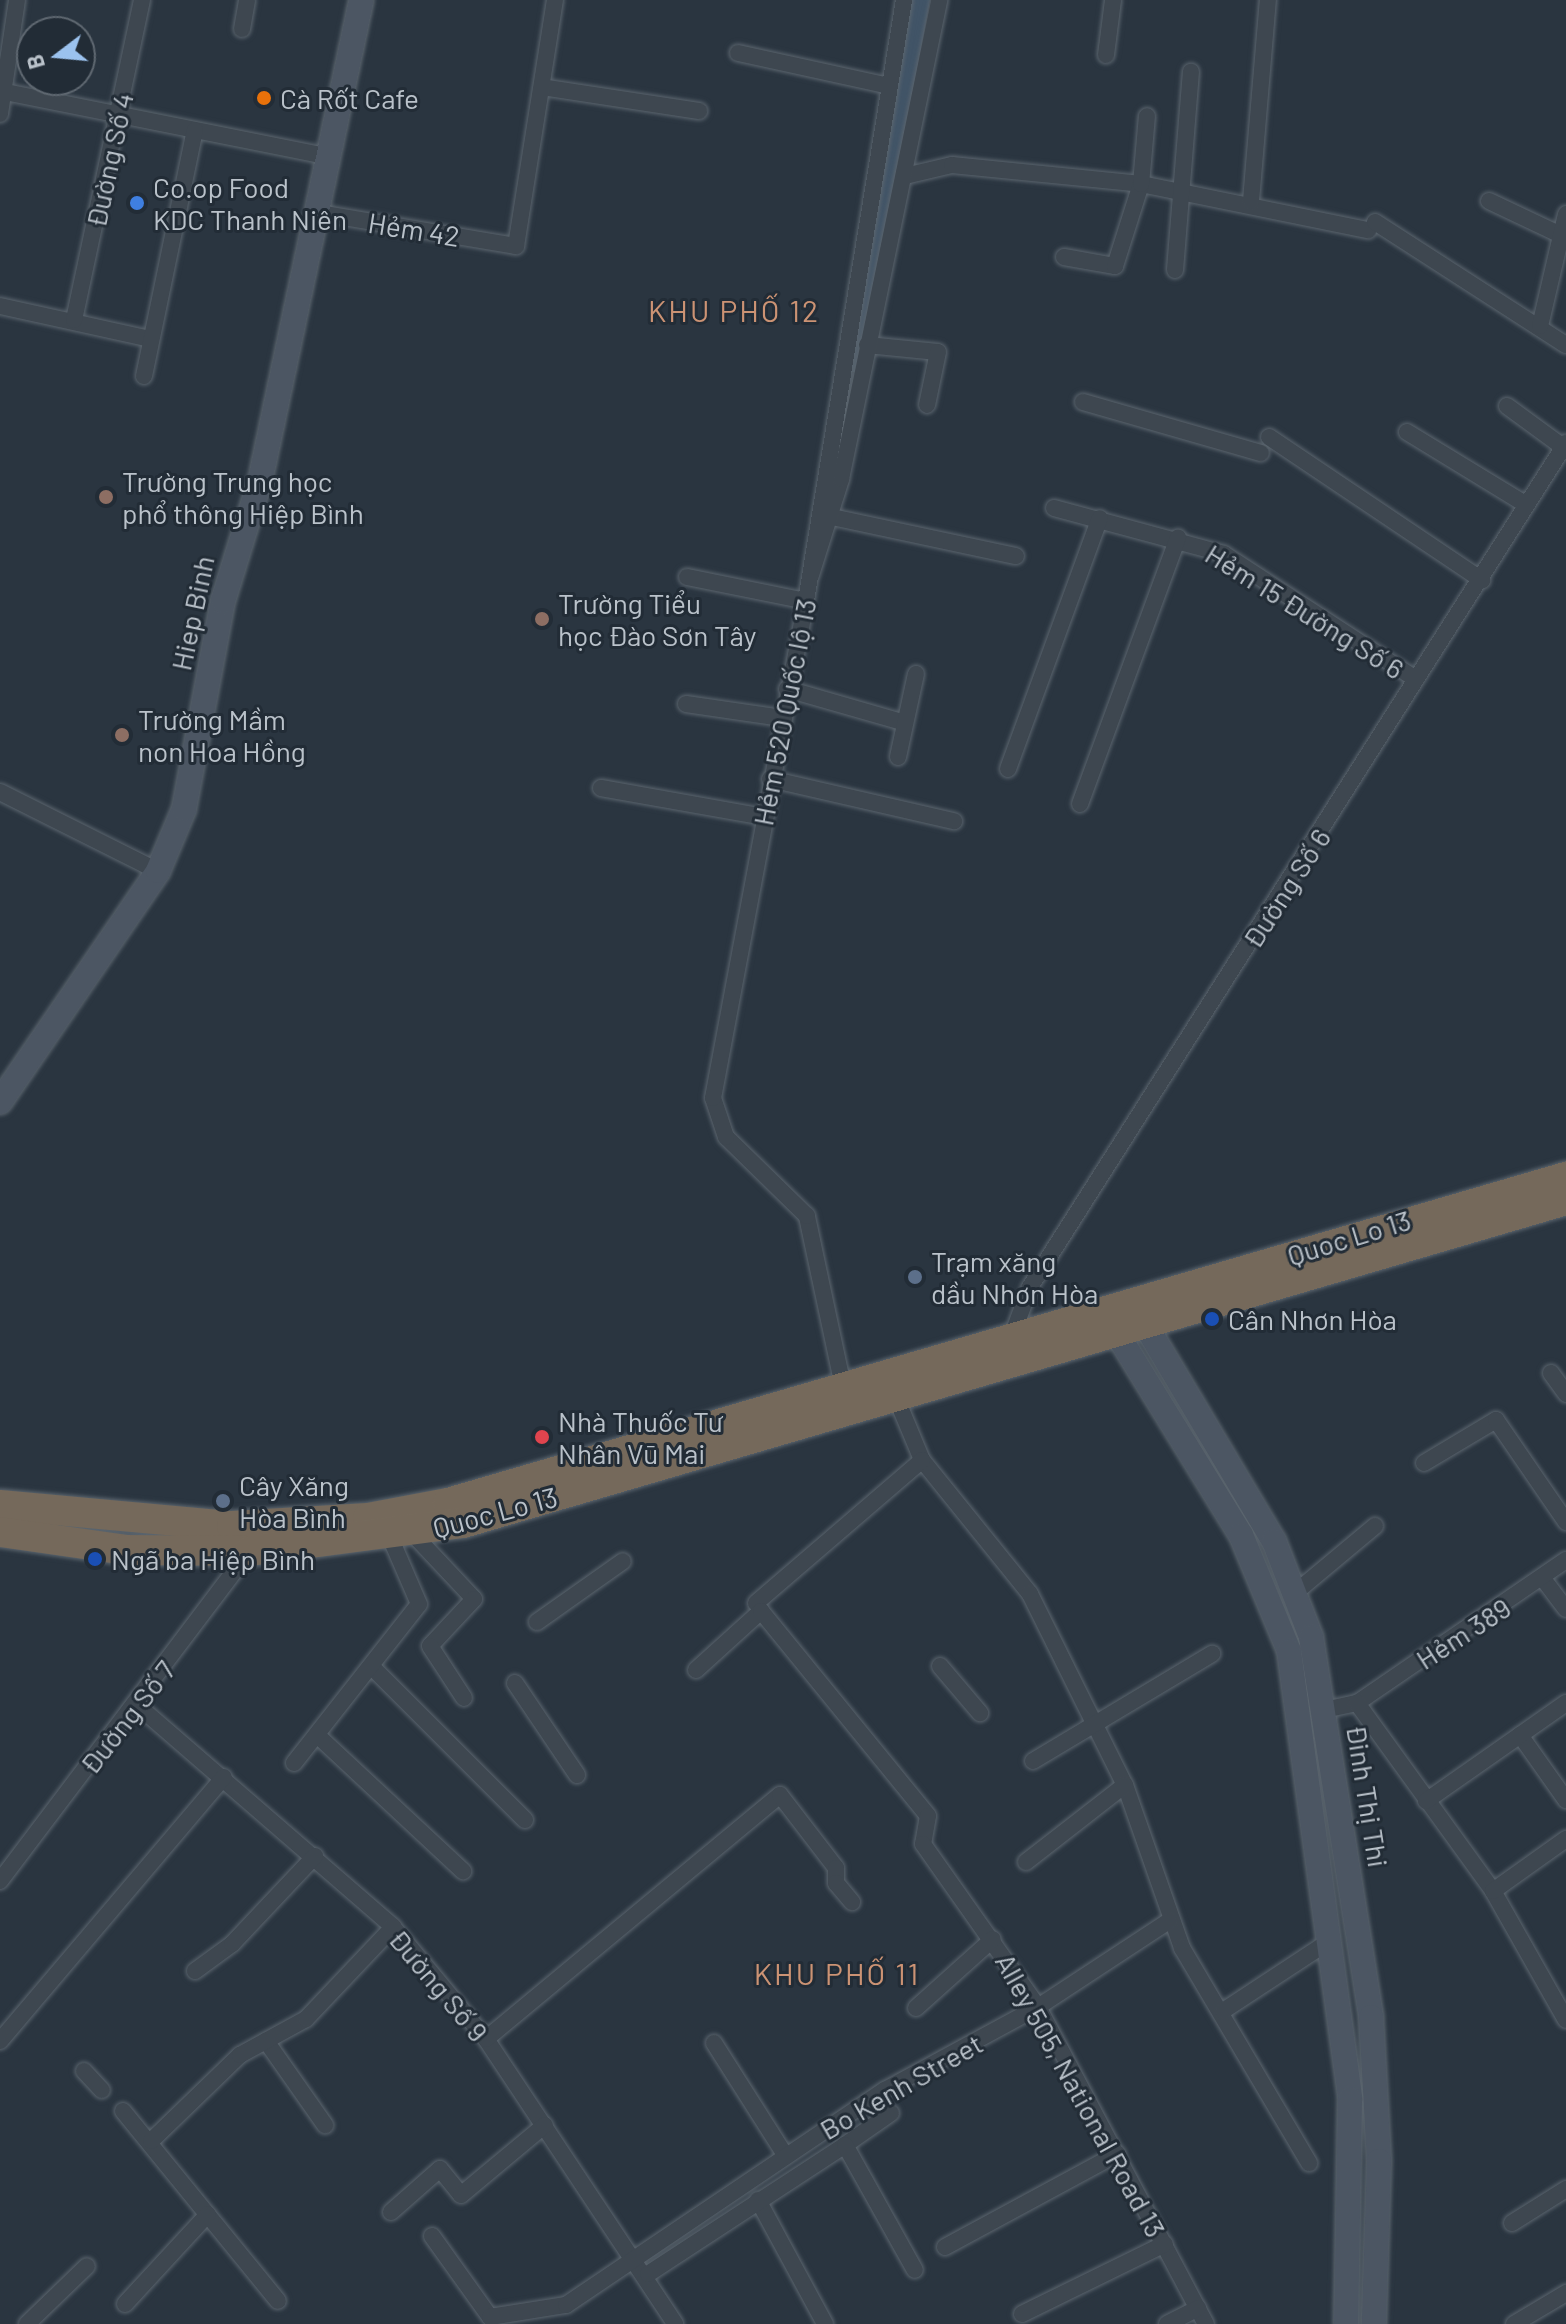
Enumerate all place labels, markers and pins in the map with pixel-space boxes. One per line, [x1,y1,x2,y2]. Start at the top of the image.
place label: Cà Rốt Cafe [280,81,419,115]
marker: Cà Rốt Cafe [255,89,273,107]
place label: Co.op Food KDC Thanh Niên [153,170,347,236]
marker: Co.op Food KDC Thanh Niên [128,194,146,212]
place label: Trường Trung học phổ thông Hiệp Bình [122,464,364,530]
marker: Trường Trung học phổ thông Hiệp Bình [97,488,115,506]
place label: Trường Tiểu học Đào Sơn Tây [558,586,756,652]
marker: Trường Tiểu học Đào Sơn Tây [533,610,551,628]
place label: Trường Mầm non Hoa Hồng [138,702,306,768]
marker: Trường Mầm non Hoa Hồng [113,726,131,744]
place label: Trạm xăng dầu Nhơn Hòa [931,1244,1098,1310]
marker: Trạm xăng dầu Nhơn Hòa [906,1268,924,1286]
place label: Cân Nhơn Hòa [1228,1302,1397,1336]
marker: Cân Nhơn Hòa [1203,1310,1221,1328]
place label: Nhà Thuốc Tư Nhân Vū Mai [558,1404,723,1470]
marker: Nhà Thuốc Tư Nhân Vū Mai [533,1428,551,1446]
place label: Cây Xăng Hòa Bình [239,1468,349,1534]
marker: Cây Xăng Hòa Bình [214,1492,232,1510]
place label: Ngã ba Hiệp Bình [111,1542,315,1576]
marker: Ngã ba Hiệp Bình [86,1550,104,1568]

